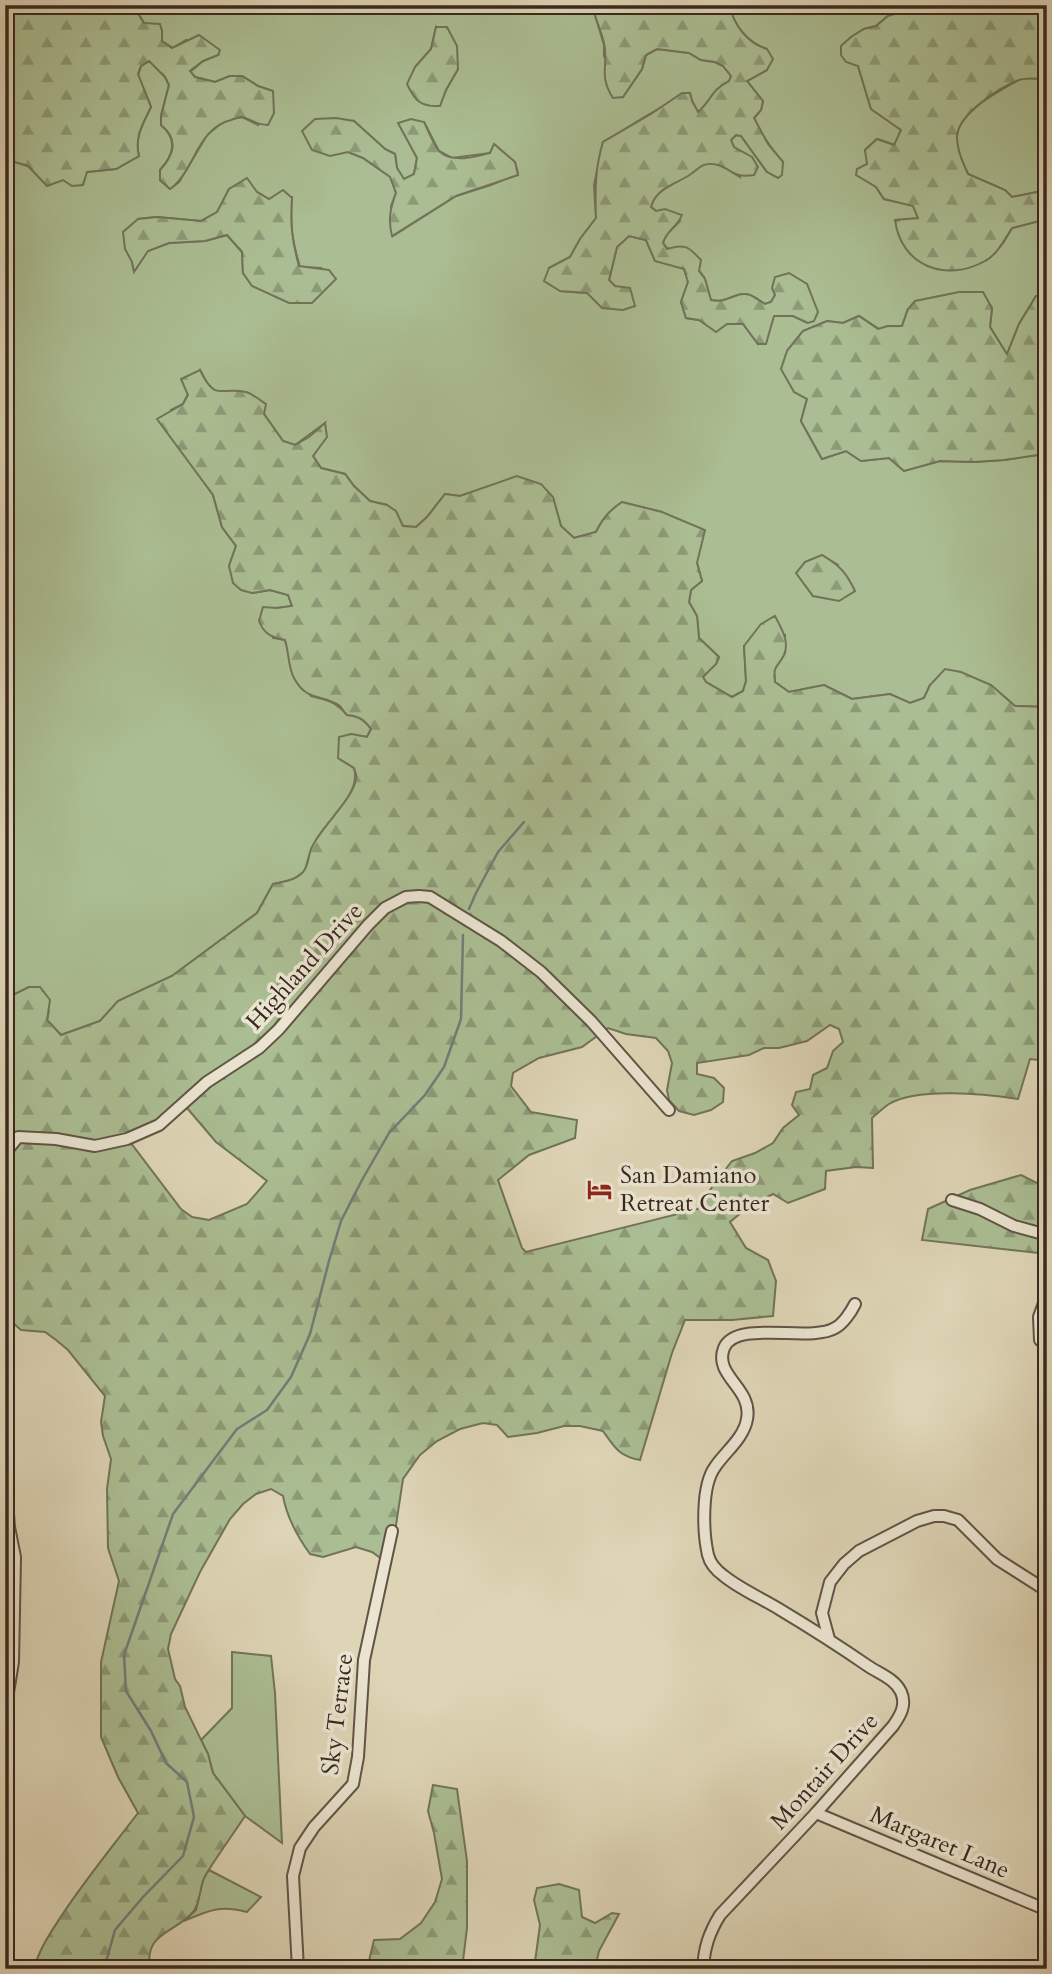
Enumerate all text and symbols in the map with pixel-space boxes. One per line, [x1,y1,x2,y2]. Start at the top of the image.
street label: Highland Drive [238,896,370,1037]
place label: San Damiano Retreat Center [620,1159,770,1220]
hotel icon: San Damiano Retreat Center [586,1175,614,1203]
street label: Sky Terrace [314,1651,361,1777]
street label: Montair Drive [763,1706,886,1837]
street label: Margaret Lane [865,1798,1015,1887]

